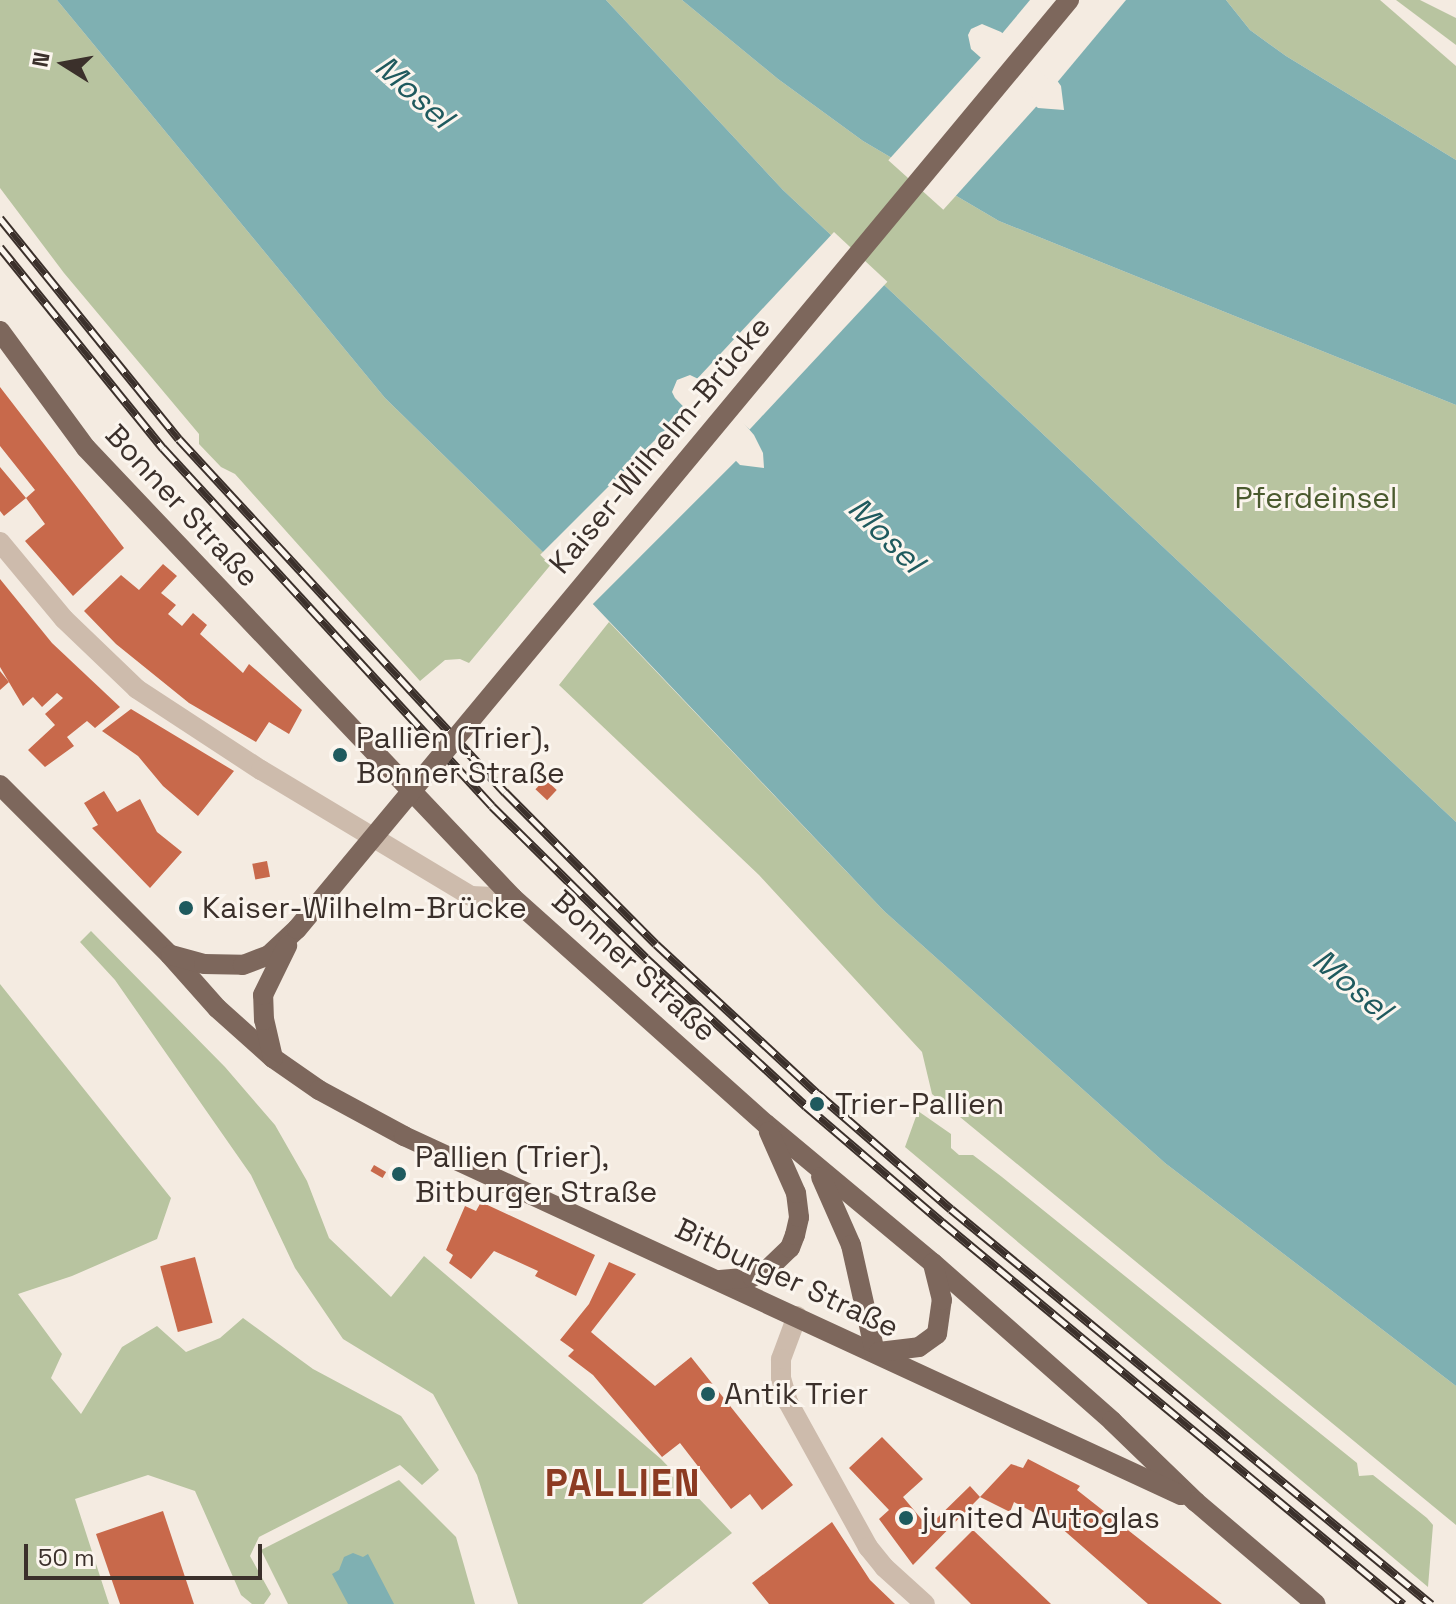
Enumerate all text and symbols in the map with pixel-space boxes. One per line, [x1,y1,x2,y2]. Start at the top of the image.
north arrow [24,24,104,104]
water label: Mosel [367,47,461,137]
text: N [25,50,56,69]
street label: Kaiser-Wilhelm-Brücke [542,309,778,581]
street label: Bonner Straße [98,417,266,595]
park label: Pferdeinsel [1235,480,1397,516]
water label: Mosel [840,489,932,581]
place label: Pallien (Trier), Bonner Straße [356,720,565,790]
marker: Pallien (Trier), Bonner Straße [331,746,349,764]
street label: Bonner Straße [544,883,724,1049]
place label: Kaiser-Wilhelm-Brücke [202,890,527,926]
marker: Kaiser-Wilhelm-Brücke [177,899,195,917]
water label: Mosel [1305,941,1399,1029]
place label: Trier-Pallien [835,1086,1004,1122]
marker: Trier-Pallien [806,1093,828,1115]
place label: Pallien (Trier), Bitburger Straße [415,1139,657,1210]
marker: Pallien (Trier), Bitburger Straße [390,1165,408,1183]
street label: Bitburger Straße [670,1210,904,1346]
place label: Antik Trier [724,1376,869,1412]
marker: Antik Trier [699,1385,717,1403]
district label: PALLIEN [545,1461,701,1507]
place label: junited Autoglas [922,1500,1160,1536]
marker: junited Autoglas [897,1509,915,1527]
scale bar [28,1528,266,1578]
text: 50 m [38,1542,95,1573]

